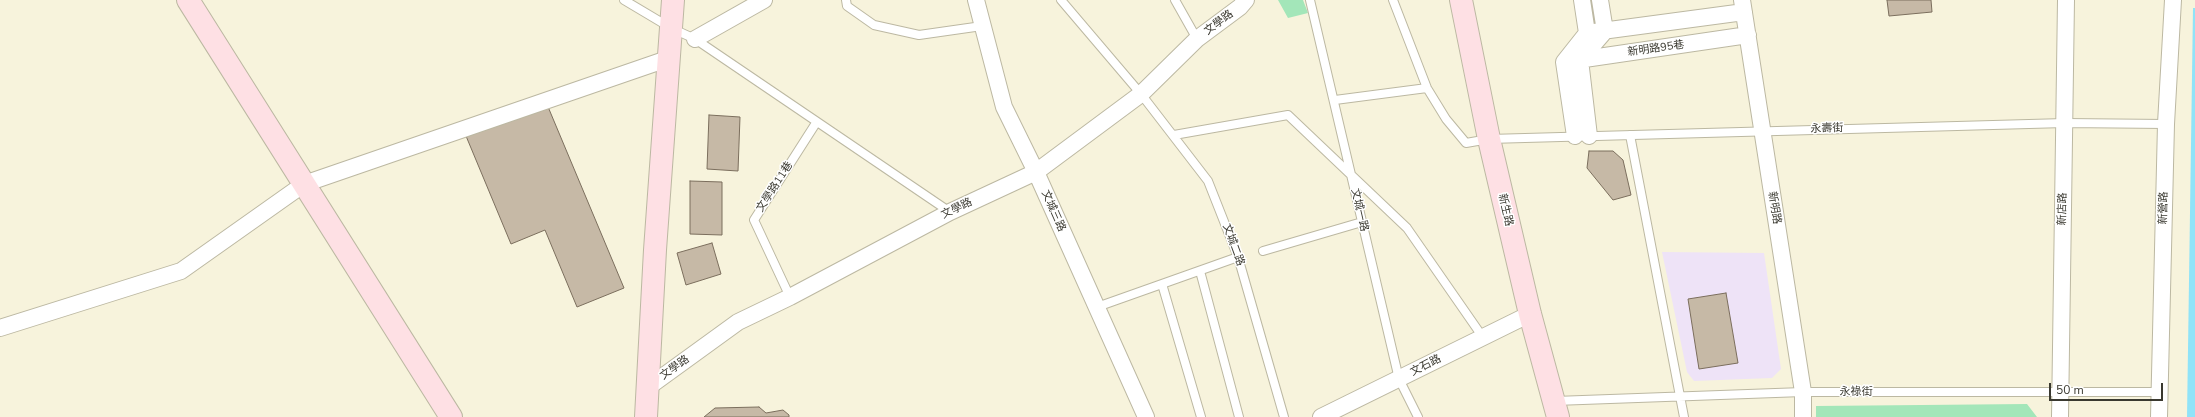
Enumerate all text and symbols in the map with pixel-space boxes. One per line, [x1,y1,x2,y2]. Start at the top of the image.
street label: 文學路 [1202,8,1236,38]
street label: 新明路95巷 [1627,38,1685,60]
street label: 永壽街 [1810,122,1844,136]
street label: 文學路11巷 [754,159,796,215]
street label: 文城一路 [1348,187,1370,233]
street label: 文城三路 [1038,188,1068,234]
street label: 新明路 [1765,191,1783,225]
street label: 新營路 [2157,191,2171,225]
street label: 新生路 [1495,192,1515,228]
street label: 新店路 [2056,192,2070,226]
street label: 文學路 [939,196,975,222]
street label: 文城二路 [1219,222,1247,268]
street label: 文學路 [658,353,692,383]
street label: 文石路 [1408,353,1444,379]
scale bar [2051,375,2165,401]
text: 50 m [2056,382,2084,398]
street label: 永祿街 [1840,385,1872,399]

